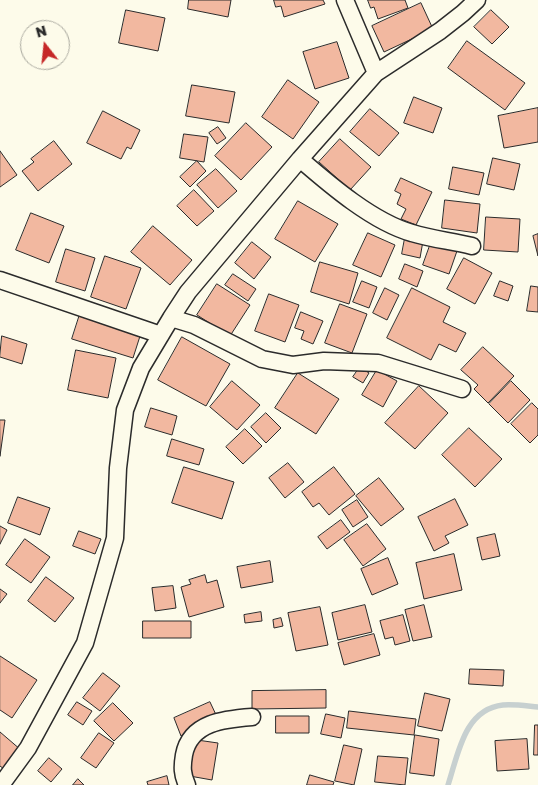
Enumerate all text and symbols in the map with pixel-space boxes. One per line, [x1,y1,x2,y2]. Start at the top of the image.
north arrow [20,20,70,70]
text: N [34,21,48,41]

